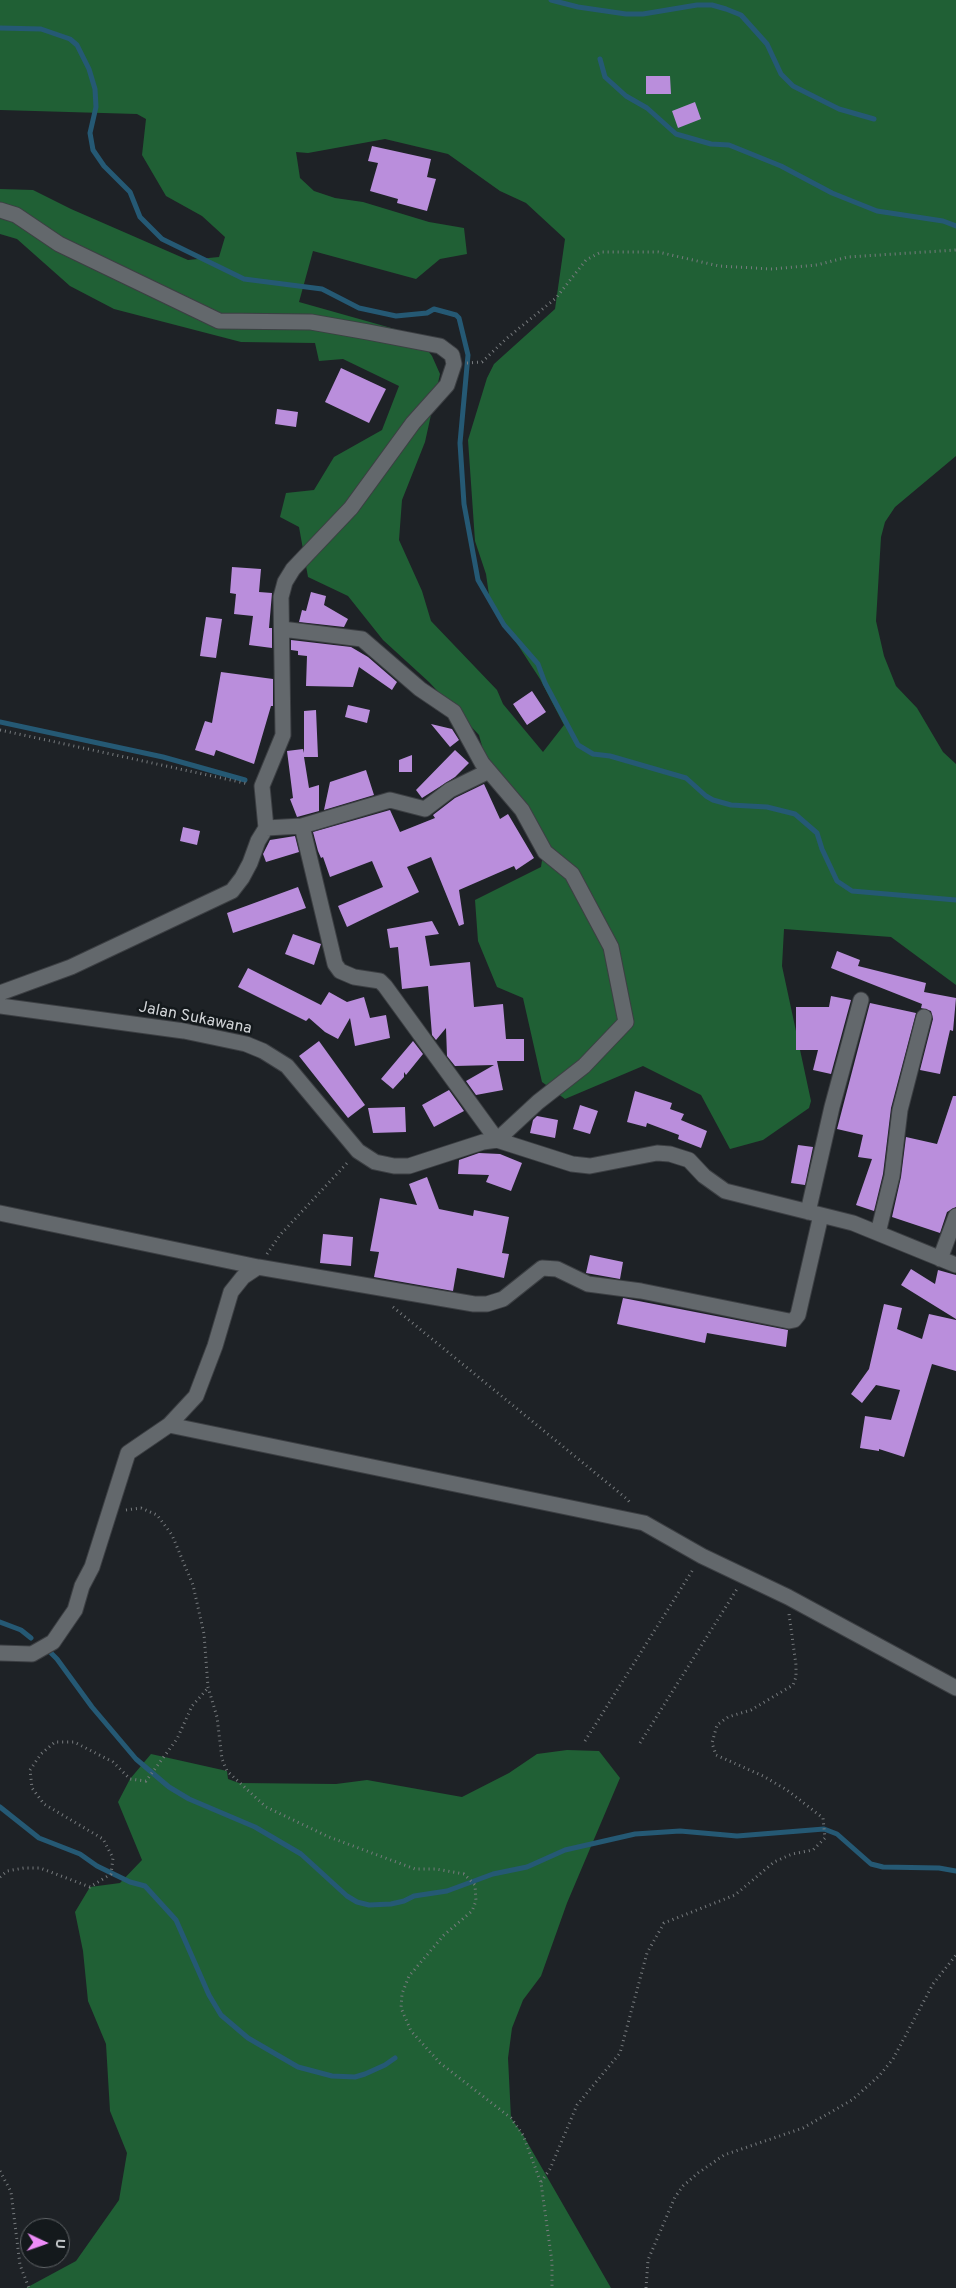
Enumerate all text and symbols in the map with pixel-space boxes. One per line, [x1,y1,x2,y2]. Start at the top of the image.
street label: Jalan Sukawana [137,999,253,1039]
north arrow [20,2218,70,2268]
text: U [51,2238,68,2249]

